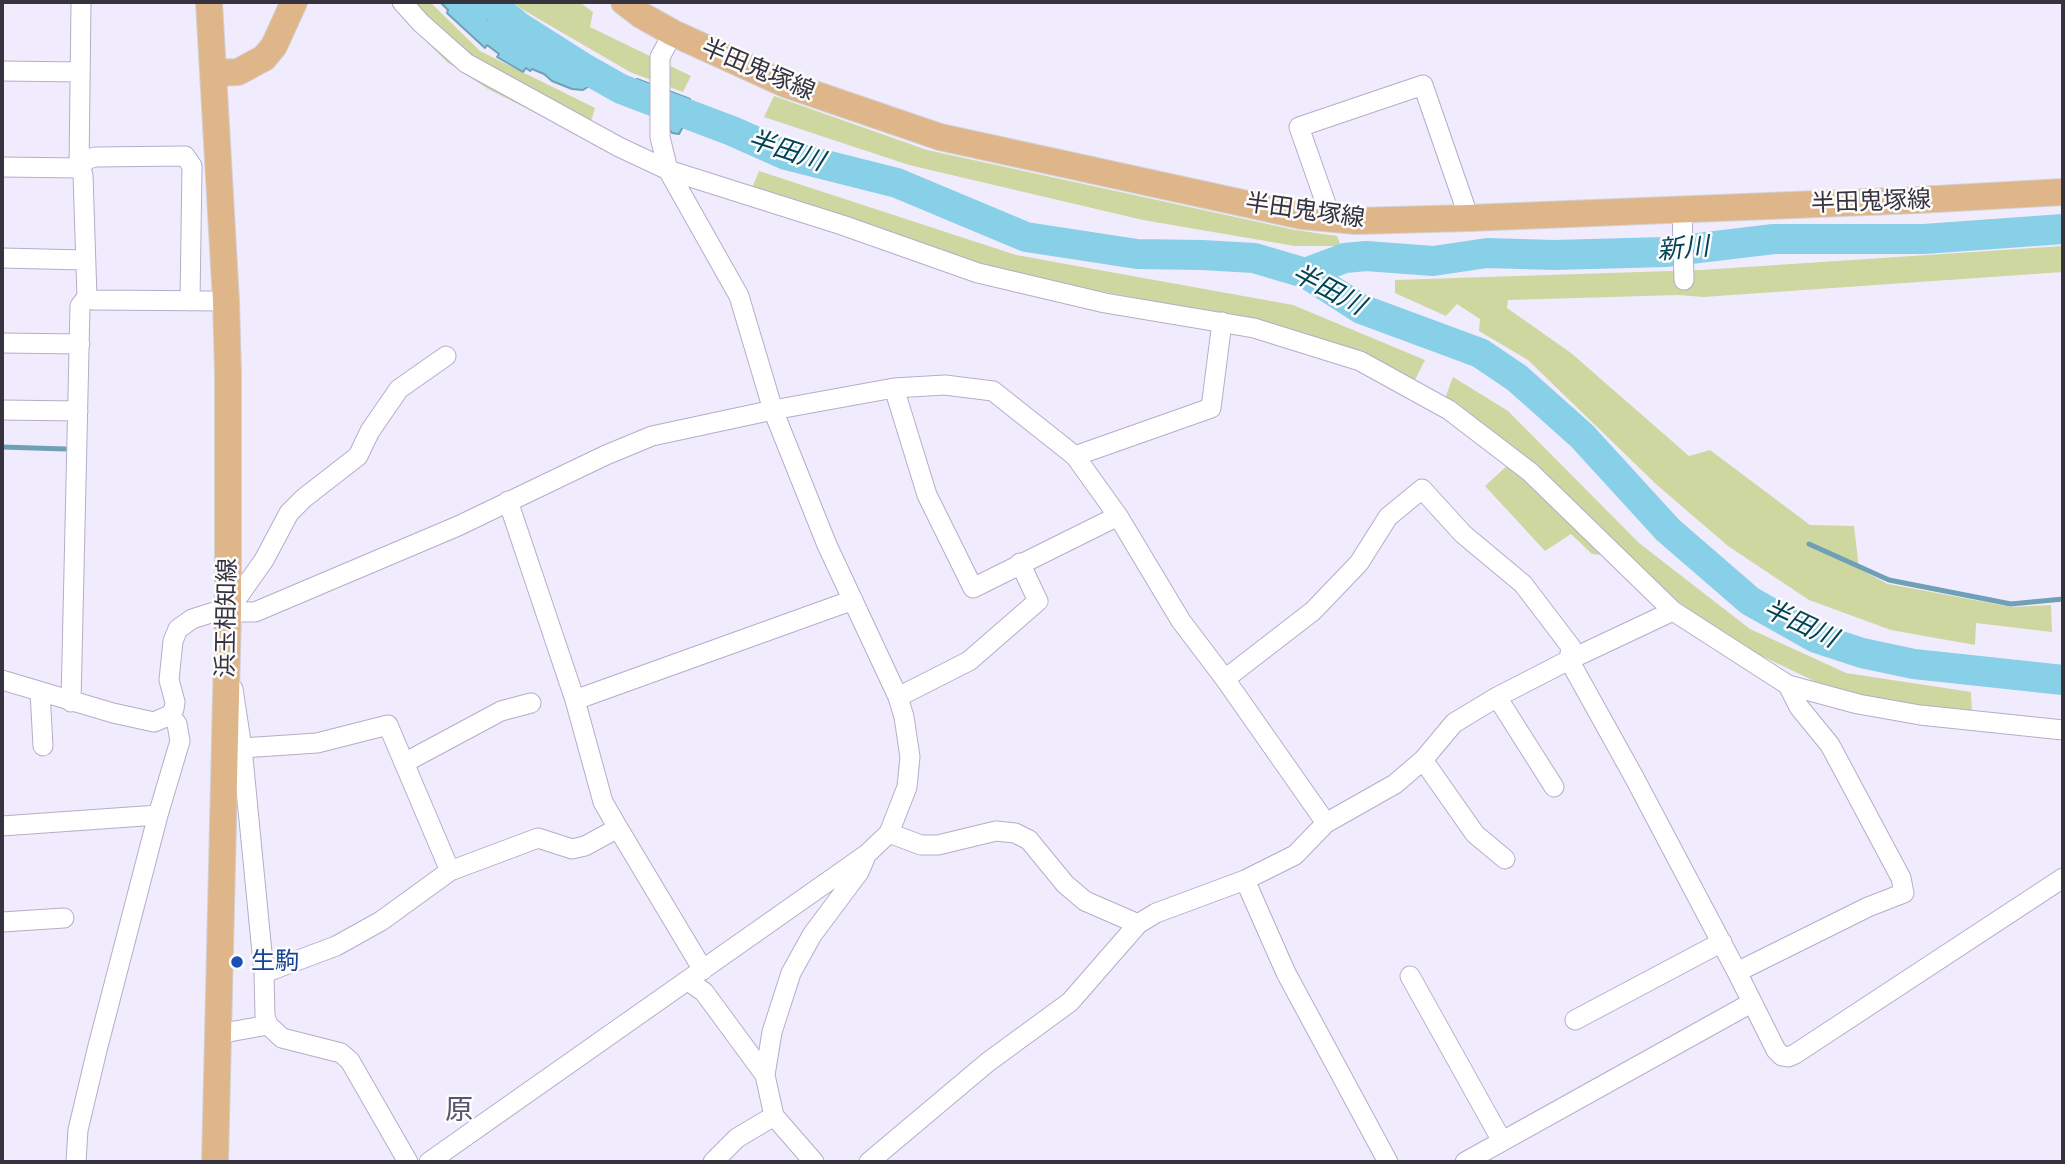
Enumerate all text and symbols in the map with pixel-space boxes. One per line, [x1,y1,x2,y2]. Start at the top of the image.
street label: 半田鬼塚線 [697,33,819,107]
water label: 半田川 [744,124,828,178]
street label: 半田鬼塚線 [1811,186,1931,218]
street label: 半田鬼塚線 [1244,188,1366,234]
water label: 新川 [1656,231,1710,267]
water label: 半田川 [1286,258,1370,322]
street label: 浜玉相知線 [212,558,242,678]
water label: 半田川 [1758,593,1842,655]
place label: 生駒 [251,948,299,976]
marker: 生駒 [229,954,245,970]
district label: 原 [445,1094,473,1128]

